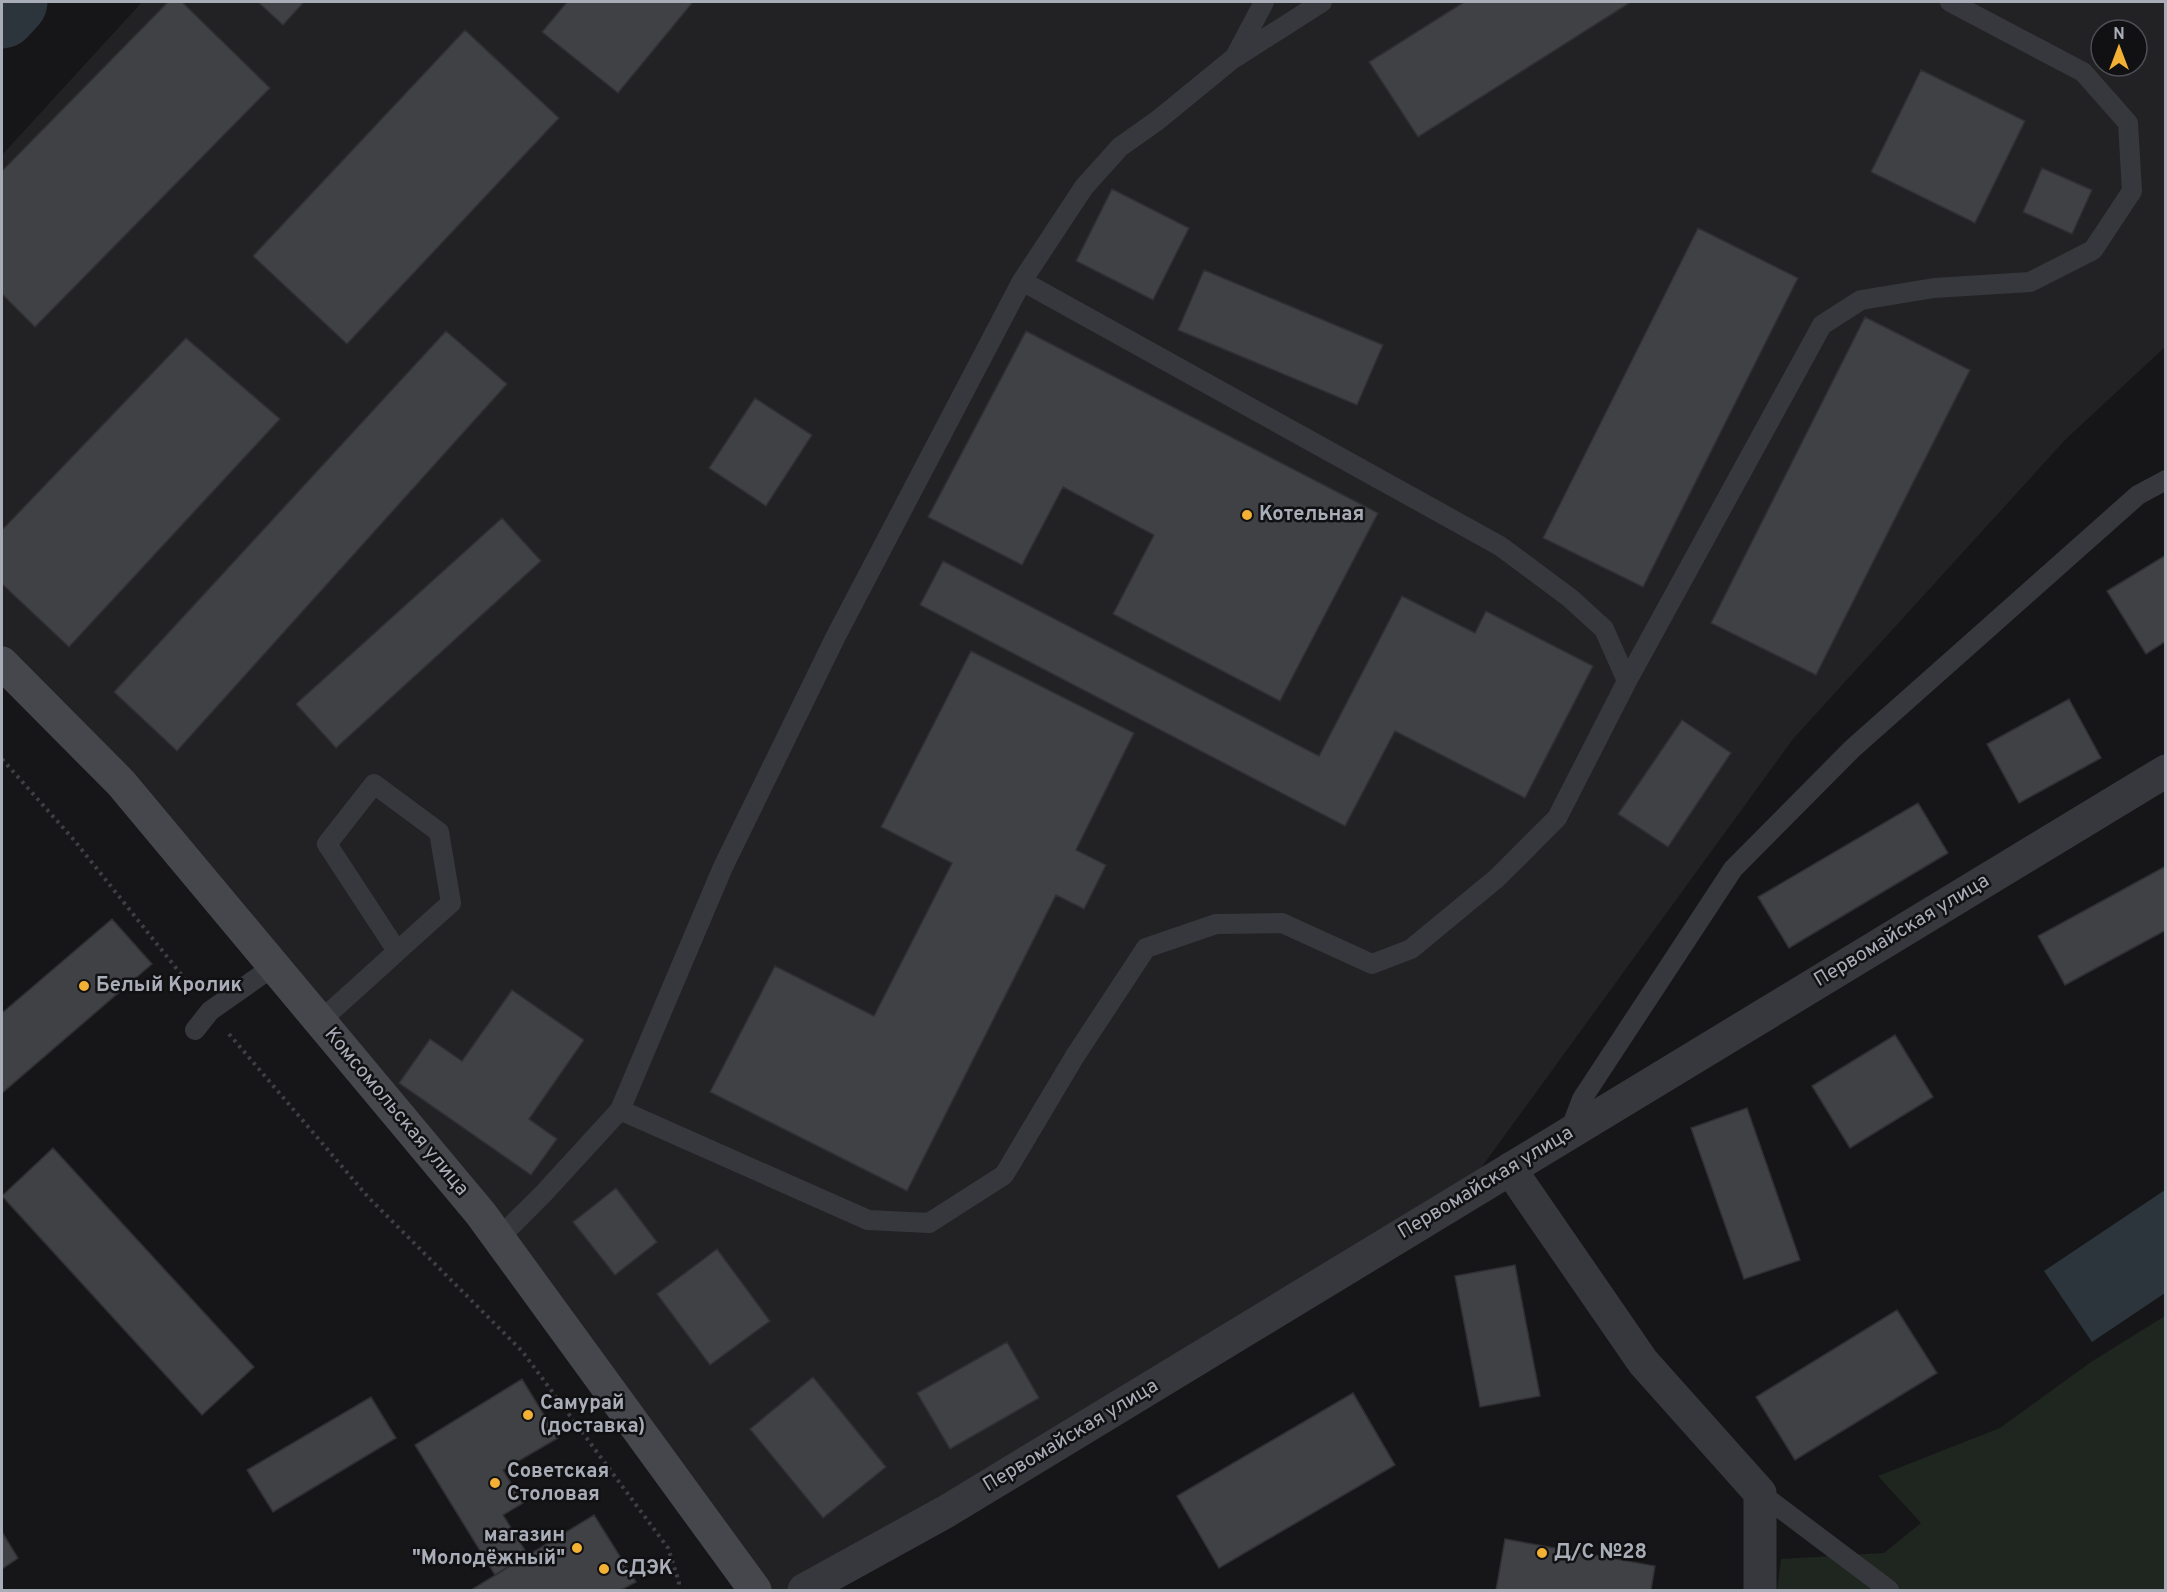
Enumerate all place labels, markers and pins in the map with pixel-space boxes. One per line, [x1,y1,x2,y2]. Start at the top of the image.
place label: Котельная [1259,502,1364,528]
marker: Котельная [1240,508,1254,522]
place label: Белый Кролик [96,973,243,999]
marker: Белый Кролик [77,979,91,993]
place label: Самурай (доставка) [540,1391,645,1440]
marker: Самурай (доставка) [521,1408,535,1422]
place label: Советская Столовая [507,1459,609,1508]
marker: Советская Столовая [488,1476,502,1490]
place label: магазин "Молодёжный" [412,1523,565,1572]
place label: Д/С №28 [1554,1540,1647,1566]
marker: магазин "Молодёжный" [570,1541,584,1555]
marker: Д/С №28 [1535,1546,1549,1560]
place label: СДЭК [616,1556,673,1582]
marker: СДЭК [597,1562,611,1576]

